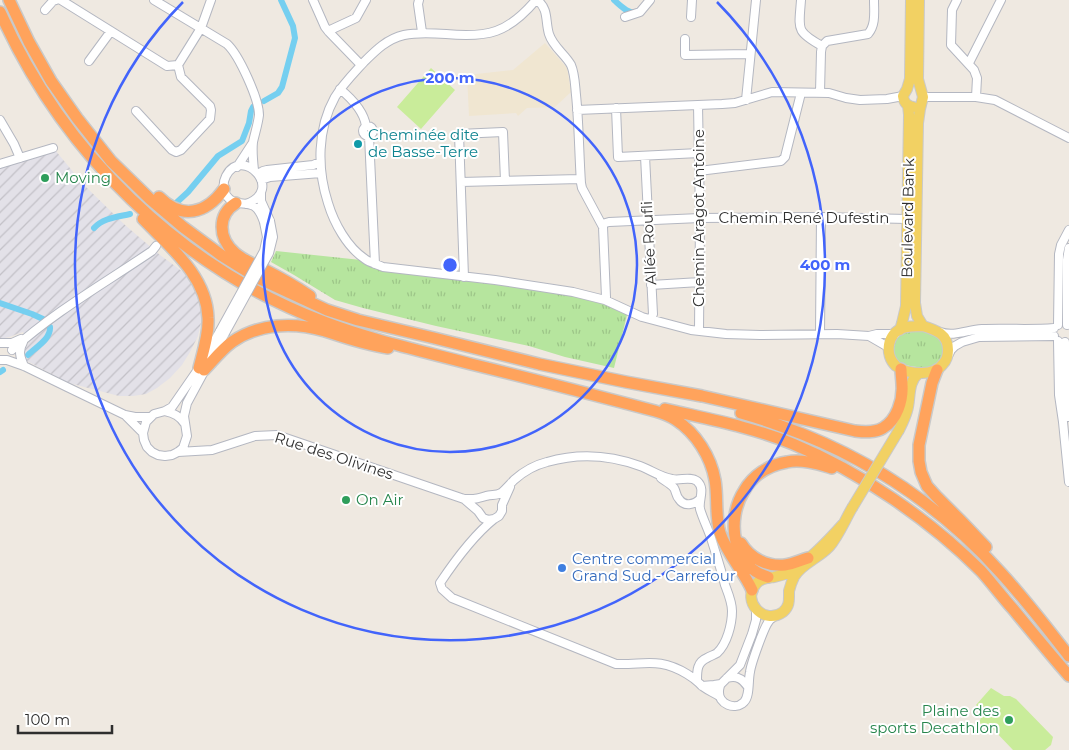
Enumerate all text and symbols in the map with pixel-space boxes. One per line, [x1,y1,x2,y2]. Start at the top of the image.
text: 200 m [425,68,475,87]
place label: Cheminée dite de Basse-Terre [368,125,479,161]
street label: Chemin Aragot Antoine [689,129,708,307]
marker: Cheminée dite de Basse-Terre [352,138,364,150]
street label: Boulevard Bank [897,158,918,278]
place label: Moving [55,168,111,187]
marker: Moving [39,172,51,184]
street label: Allée Roufli [637,200,660,286]
street label: Chemin René Dufestin [719,208,889,227]
text: 400 m [800,255,850,274]
centre of rings [441,256,459,274]
street label: Rue des Olivines [272,427,396,484]
place label: On Air [356,490,403,509]
marker: On Air [340,494,352,506]
place label: Centre commercial Grand Sud - Carrefour [572,549,736,585]
marker: Centre commercial Grand Sud - Carrefour [556,562,568,574]
place label: Plaine des sports Decathlon [870,701,999,737]
scale bar [18,702,111,734]
text: 100 m [25,710,70,729]
marker: Plaine des sports Decathlon [1003,714,1015,726]

